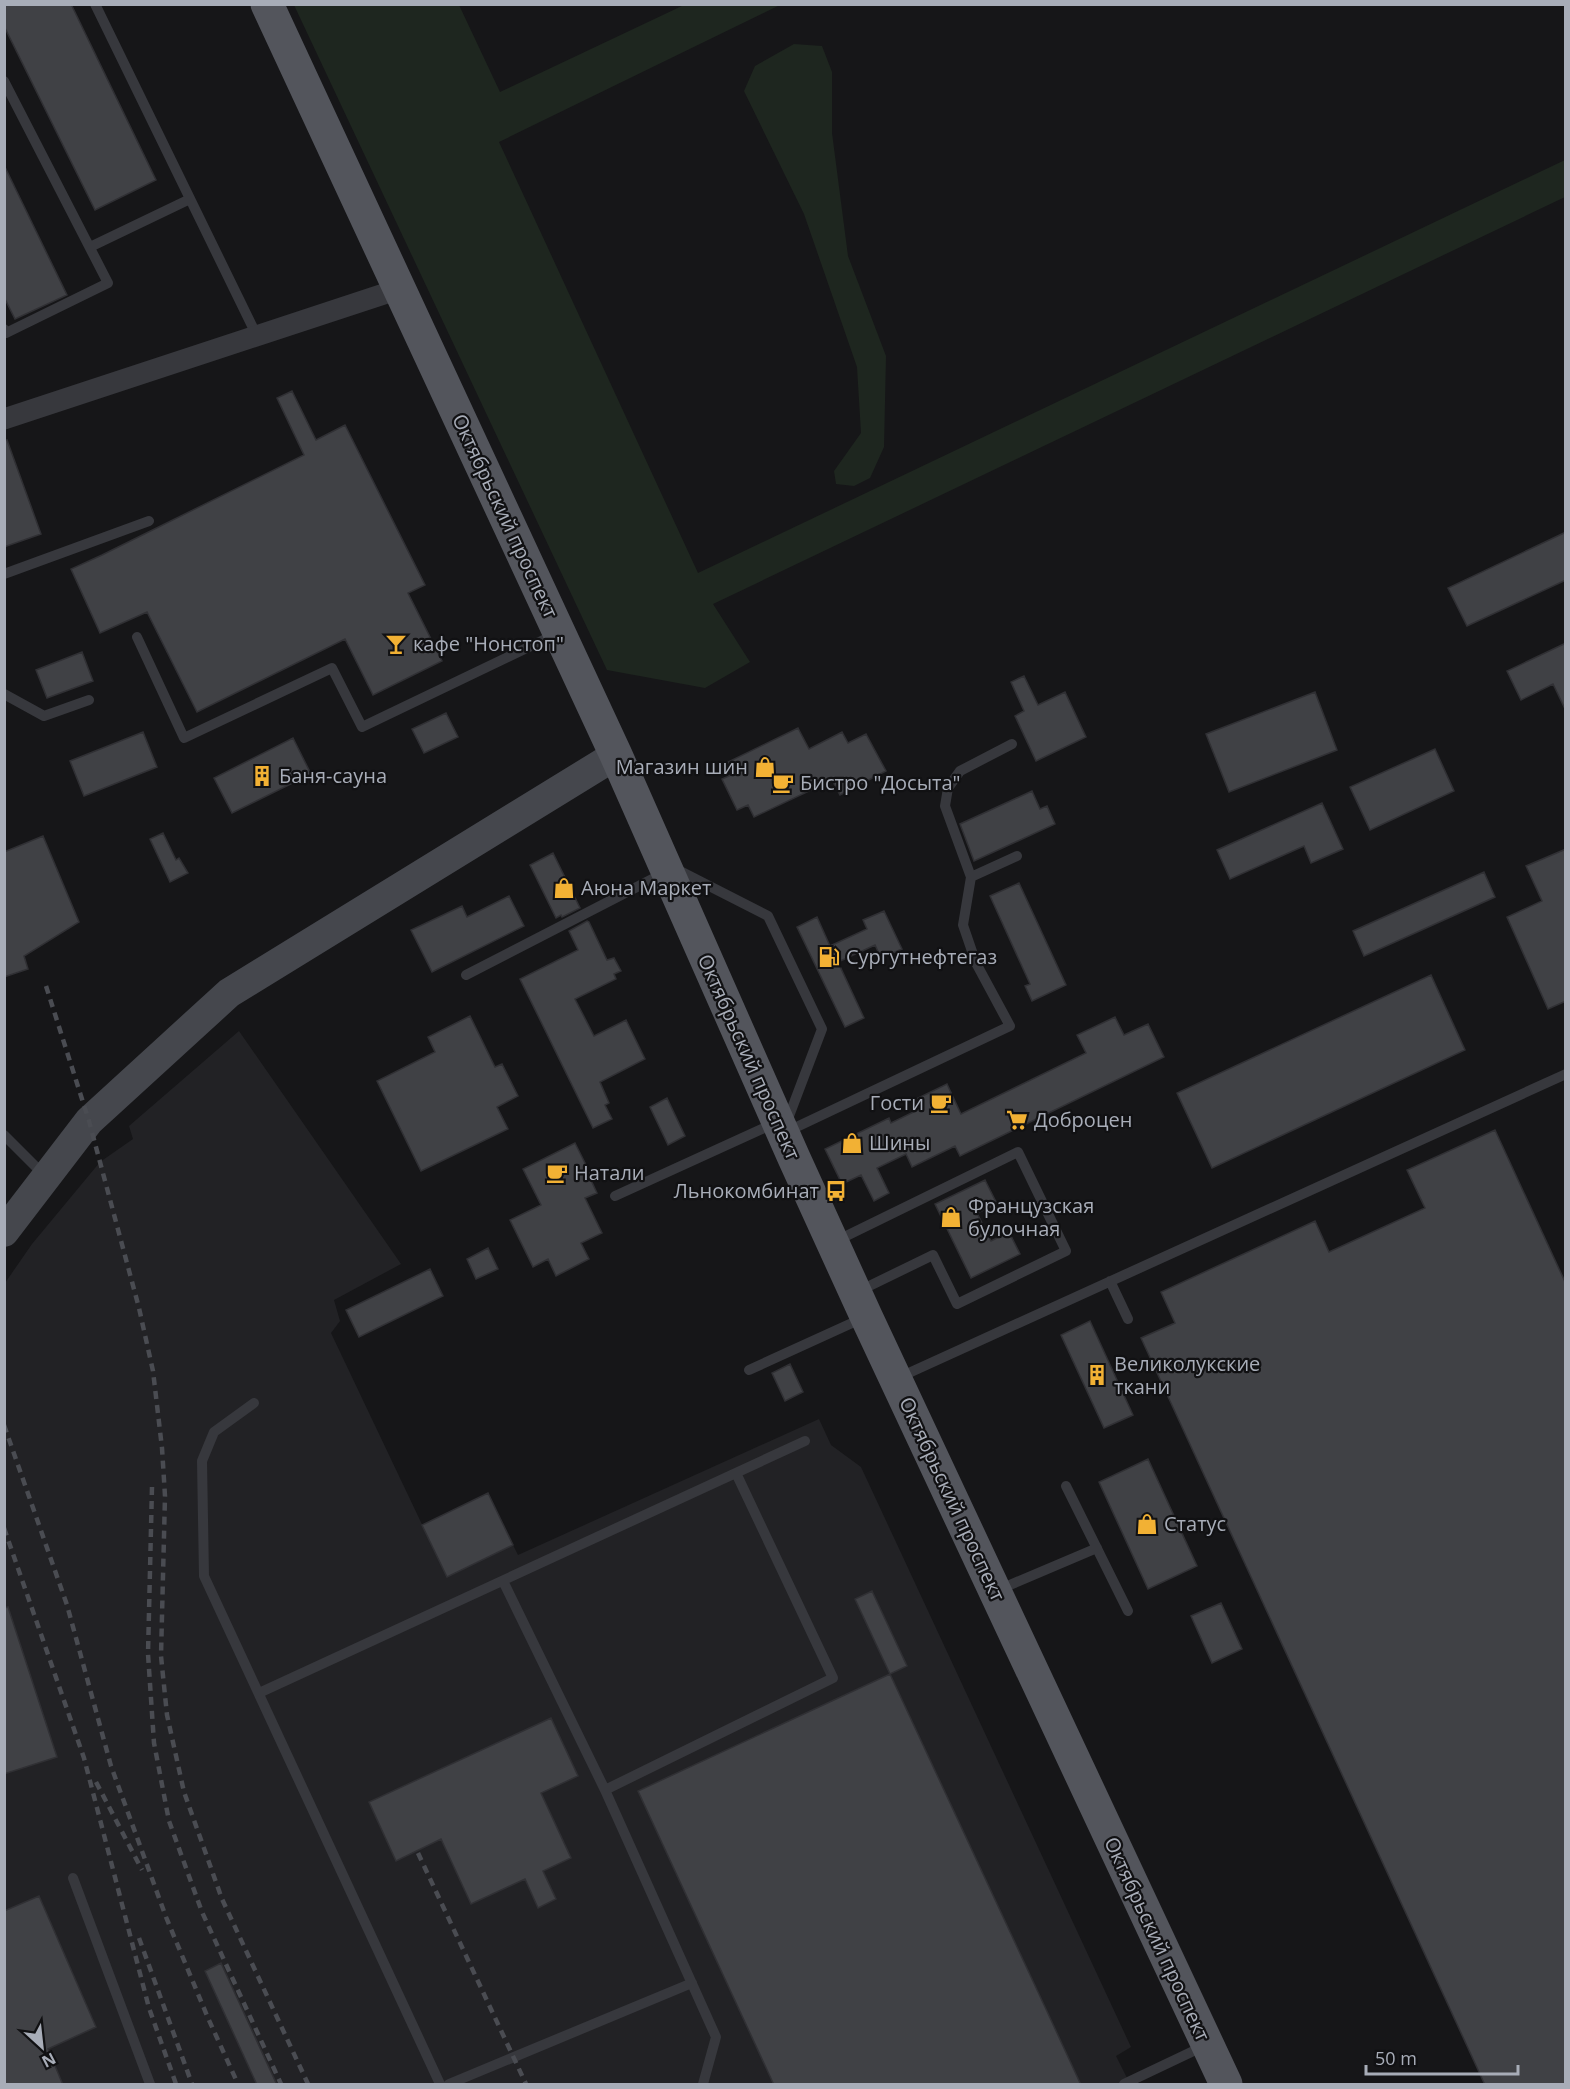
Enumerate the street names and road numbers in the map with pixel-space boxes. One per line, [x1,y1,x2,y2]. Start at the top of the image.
street label: Октябрьский проспект [446,409,565,622]
street label: Октябрьский проспект [692,950,807,1164]
street label: Октябрьский проспект [893,1392,1012,1605]
street label: Октябрьский проспект [1098,1832,1217,2045]

